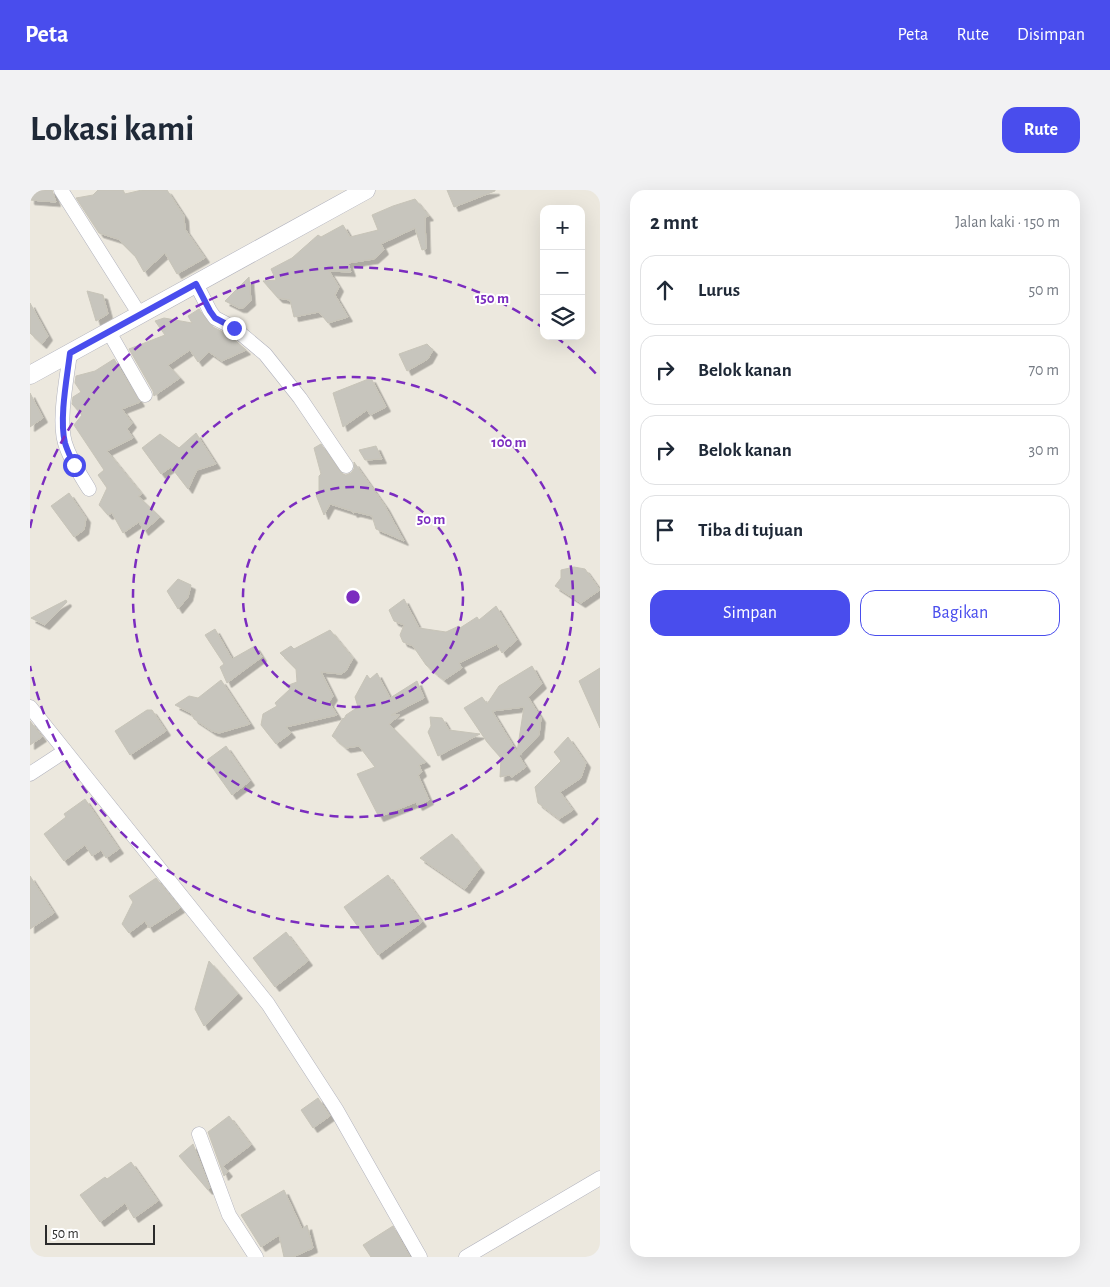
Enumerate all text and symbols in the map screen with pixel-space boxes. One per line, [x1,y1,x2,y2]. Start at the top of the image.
text: Peta [25,23,69,47]
text: Peta [897,26,928,44]
text: Rute [956,26,989,44]
text: Disimpan [1017,26,1085,44]
button: Rute [1002,107,1080,153]
text: Lokasi kami [30,112,194,147]
map controls [540,205,585,340]
button: + [540,205,585,250]
text: 2 mnt [650,212,698,233]
text: Jalan kaki · 150 m [955,214,1060,230]
button: − [540,250,585,295]
icon: ahead [651,276,679,304]
text: Lurus [698,281,740,300]
text: 50 m [1028,282,1059,298]
text: 150 m [475,291,509,306]
button: layers [540,295,585,340]
route end [223,317,246,340]
icon: right [651,356,679,384]
text: Belok kanan [698,361,792,380]
text: 70 m [1028,362,1059,378]
text: 100 m [491,435,527,450]
icon: right [651,436,679,464]
text: Belok kanan [698,441,792,460]
text: 30 m [1029,442,1059,458]
route start [63,454,86,477]
text: 50 m [417,512,445,527]
icon: arrive [651,516,679,544]
text: Tiba di tujuan [698,521,803,540]
centre of rings [344,588,362,606]
button: Simpan [650,590,850,636]
button: Bagikan [860,590,1060,636]
scale bar [45,1222,155,1245]
text: 50 m [52,1227,79,1241]

